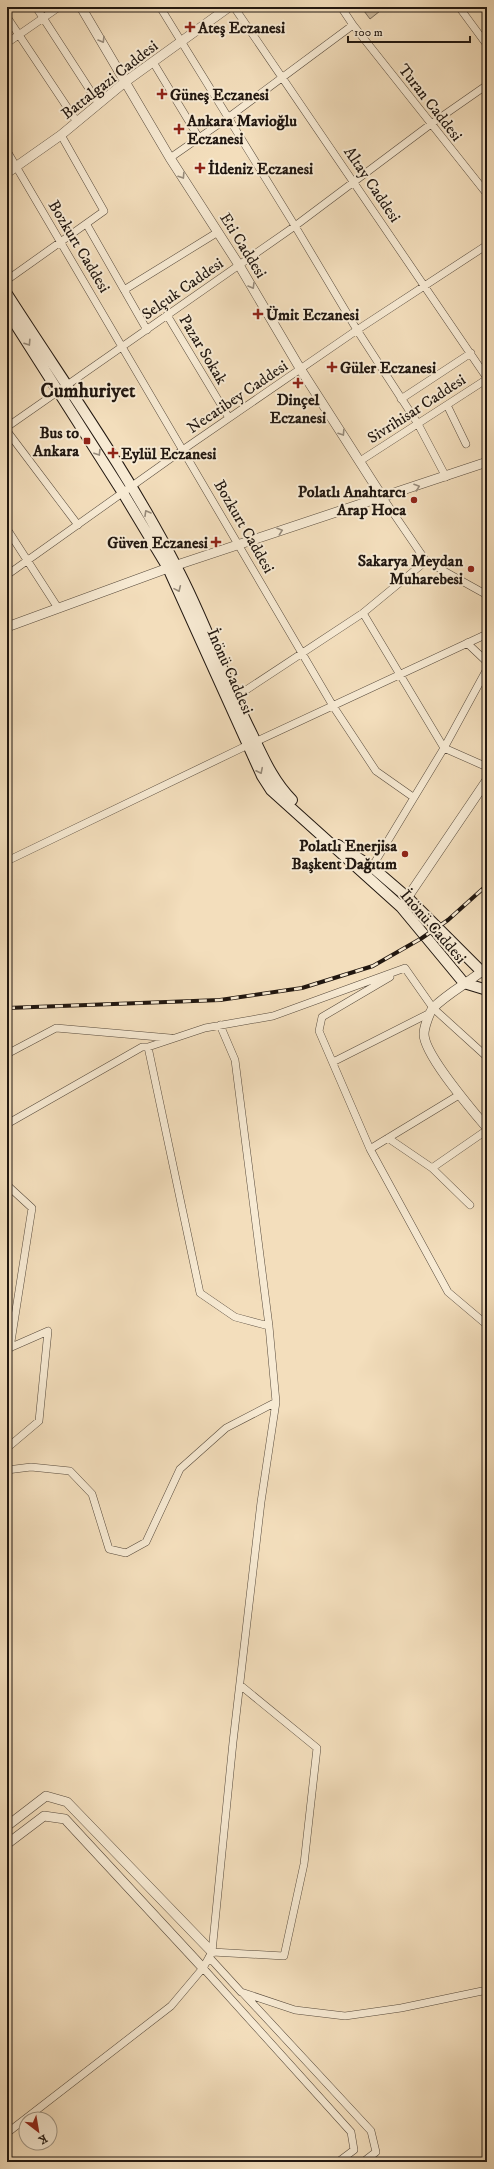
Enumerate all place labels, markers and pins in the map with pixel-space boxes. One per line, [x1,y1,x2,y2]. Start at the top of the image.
place label: Ateş Eczanesi [197,18,285,38]
marker: Ateş Eczanesi [185,22,195,32]
place label: Güneş Eczanesi [170,85,269,105]
marker: Güneş Eczanesi [157,89,167,99]
place label: Ankara Mavioğlu Eczanesi [186,111,297,149]
marker: Ankara Mavioğlu Eczanesi [174,124,184,134]
place label: İldeniz Eczanesi [208,159,313,179]
marker: İldeniz Eczanesi [195,163,205,173]
place label: Ümit Eczanesi [266,305,359,325]
marker: Ümit Eczanesi [253,309,263,319]
place label: Güler Eczanesi [340,358,436,378]
marker: Güler Eczanesi [327,362,337,372]
marker: Dinçel Eczanesi [293,378,303,388]
place label: Dinçel Eczanesi [270,390,326,428]
place label: Bus to Ankara [32,423,80,461]
marker: Bus to Ankara [82,436,92,446]
place label: Eylül Eczanesi [121,444,216,464]
marker: Eylül Eczanesi [108,448,118,458]
place label: Polatlı Anahtarcı Arap Hoca [298,482,407,520]
marker: Polatlı Anahtarcı Arap Hoca [409,495,419,505]
place label: Güven Eczanesi [107,533,208,553]
marker: Güven Eczanesi [211,537,221,547]
place label: Sakarya Meydan Muharebesi [358,551,464,589]
marker: Sakarya Meydan Muharebesi [466,564,476,574]
place label: Polatlı Enerjisa Başkent Dağıtım [292,836,398,874]
marker: Polatlı Enerjisa Başkent Dağıtım [400,849,410,859]

